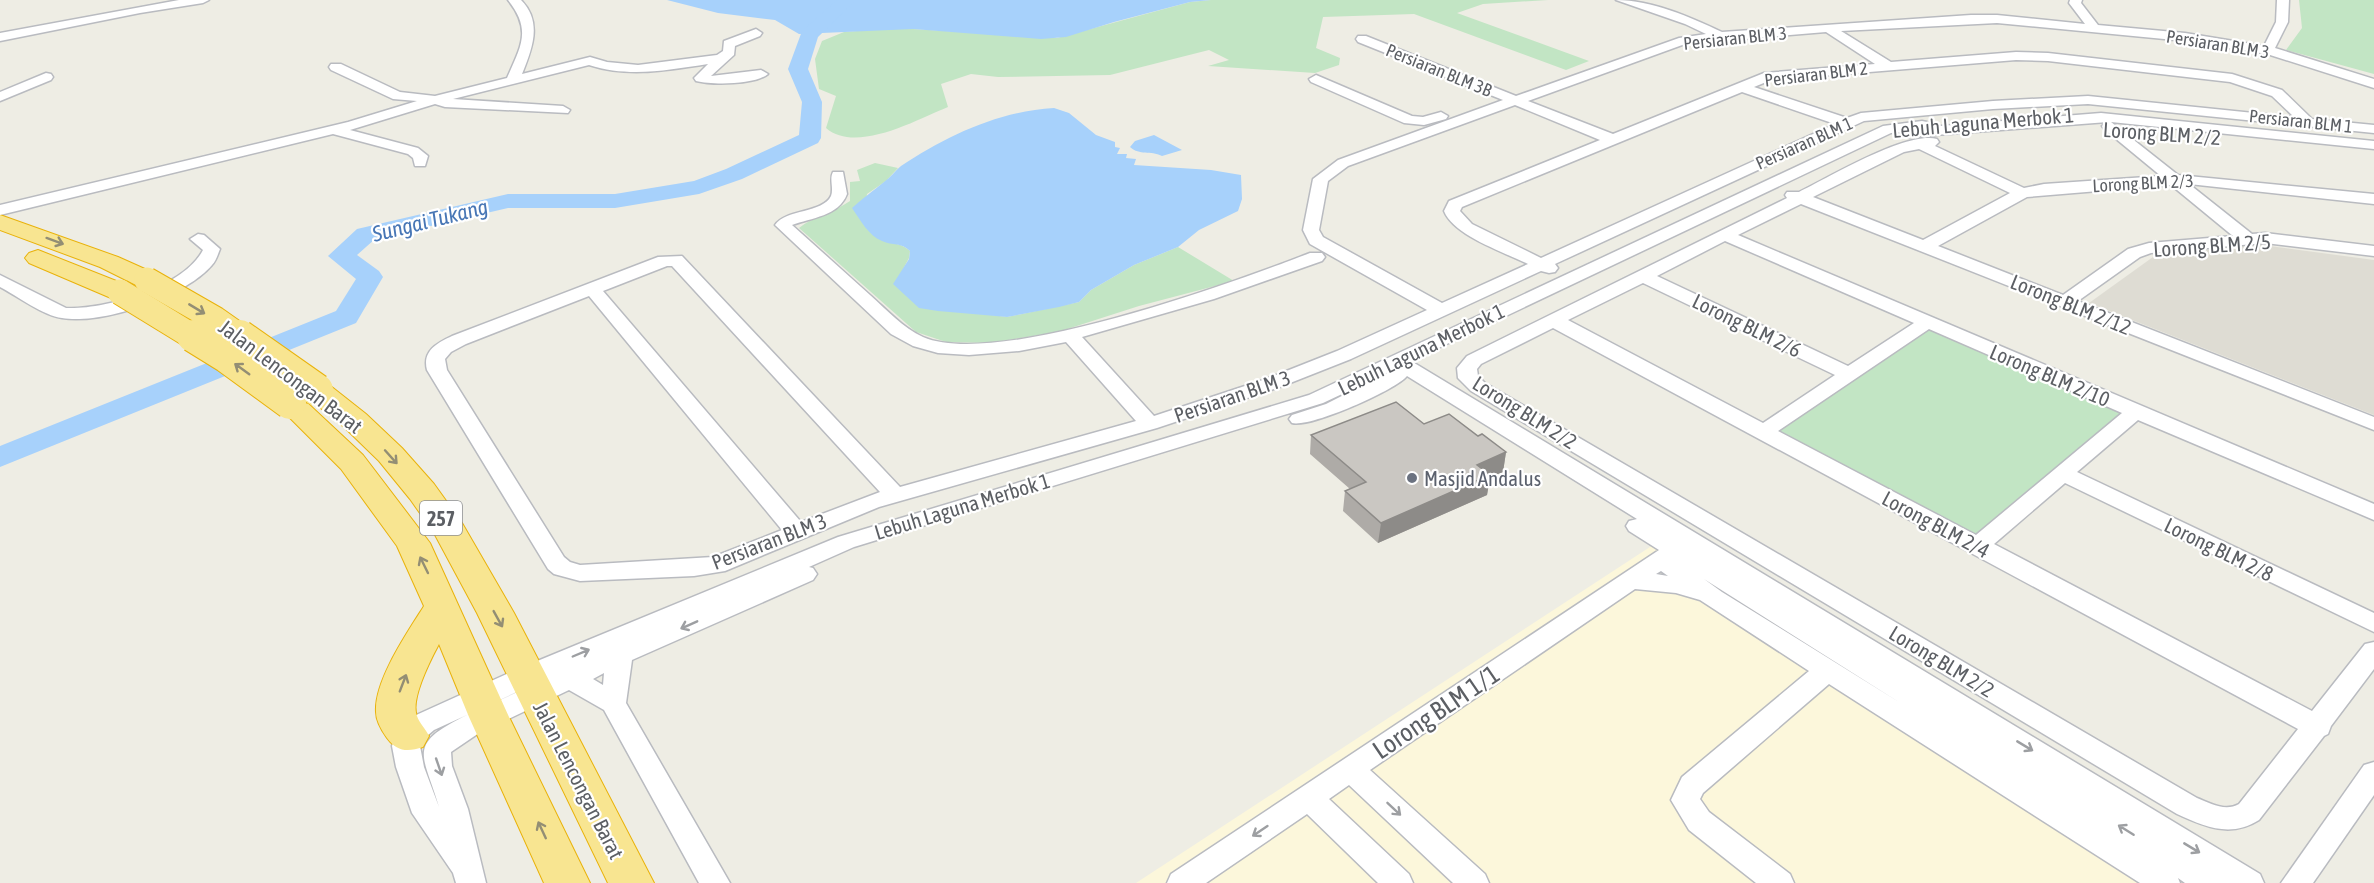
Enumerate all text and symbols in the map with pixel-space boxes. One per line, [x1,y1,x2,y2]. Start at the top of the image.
street label: Persiaran BLM 3 [1682,22,1788,54]
street label: Persiaran BLM 3 [2165,25,2271,63]
street label: Persiaran BLM 3B [1383,39,1496,101]
street label: Persiaran BLM 2 [1763,57,1869,91]
street label: Lebuh Laguna Merbok 1 [1891,102,2075,142]
street label: Persiaran BLM 1 [2248,105,2354,137]
street label: Persiaran BLM 1 [1752,112,1856,174]
street label: Lorong BLM 2/2 [2102,117,2222,149]
street label: Lorong BLM 2/3 [2092,170,2194,196]
water label: Sungai Tukang [368,193,491,247]
street label: Lorong BLM 2/5 [2152,229,2272,261]
one-way arrow [45,237,64,248]
street label: Lorong BLM 2/12 [2007,269,2135,339]
street label: Lorong BLM 2/6 [1689,288,1805,362]
street label: Lebuh Laguna Merbok 1 [1334,298,1508,400]
one-way arrow [188,303,205,315]
street label: Jalan Lencongan Barat [215,314,367,438]
street label: Lorong BLM 2/10 [1986,339,2114,411]
one-way arrow [235,362,251,375]
street label: Persiaran BLM 3 [1171,365,1293,427]
street label: Lorong BLM 2/2 [1469,371,1581,453]
one-way arrow [384,449,398,464]
place label: Masjid Andalus [1424,466,1541,490]
street label: Lebuh Laguna Merbok 1 [871,468,1053,544]
marker: Masjid Andalus [1405,471,1419,485]
street label: Lorong BLM 2/4 [1878,486,1994,562]
road number: 257 [420,501,462,535]
street label: Persiaran BLM 3 [708,508,830,574]
street label: Lorong BLM 2/8 [2161,512,2277,586]
one-way arrow [417,557,429,575]
one-way arrow [492,610,504,627]
one-way arrow [680,620,698,632]
street label: Lorong BLM 2/2 [1885,620,1999,702]
one-way arrow [571,647,589,658]
street label: Lorong BLM 1/1 [1367,659,1505,765]
one-way arrow [399,674,410,693]
street label: Jalan Lencongan Barat [529,697,629,863]
one-way arrow [2016,741,2033,753]
one-way arrow [434,757,445,776]
one-way arrow [1387,802,1402,816]
one-way arrow [535,822,547,840]
one-way arrow [2118,823,2135,835]
one-way arrow [1253,825,1269,837]
one-way arrow [2183,842,2200,854]

